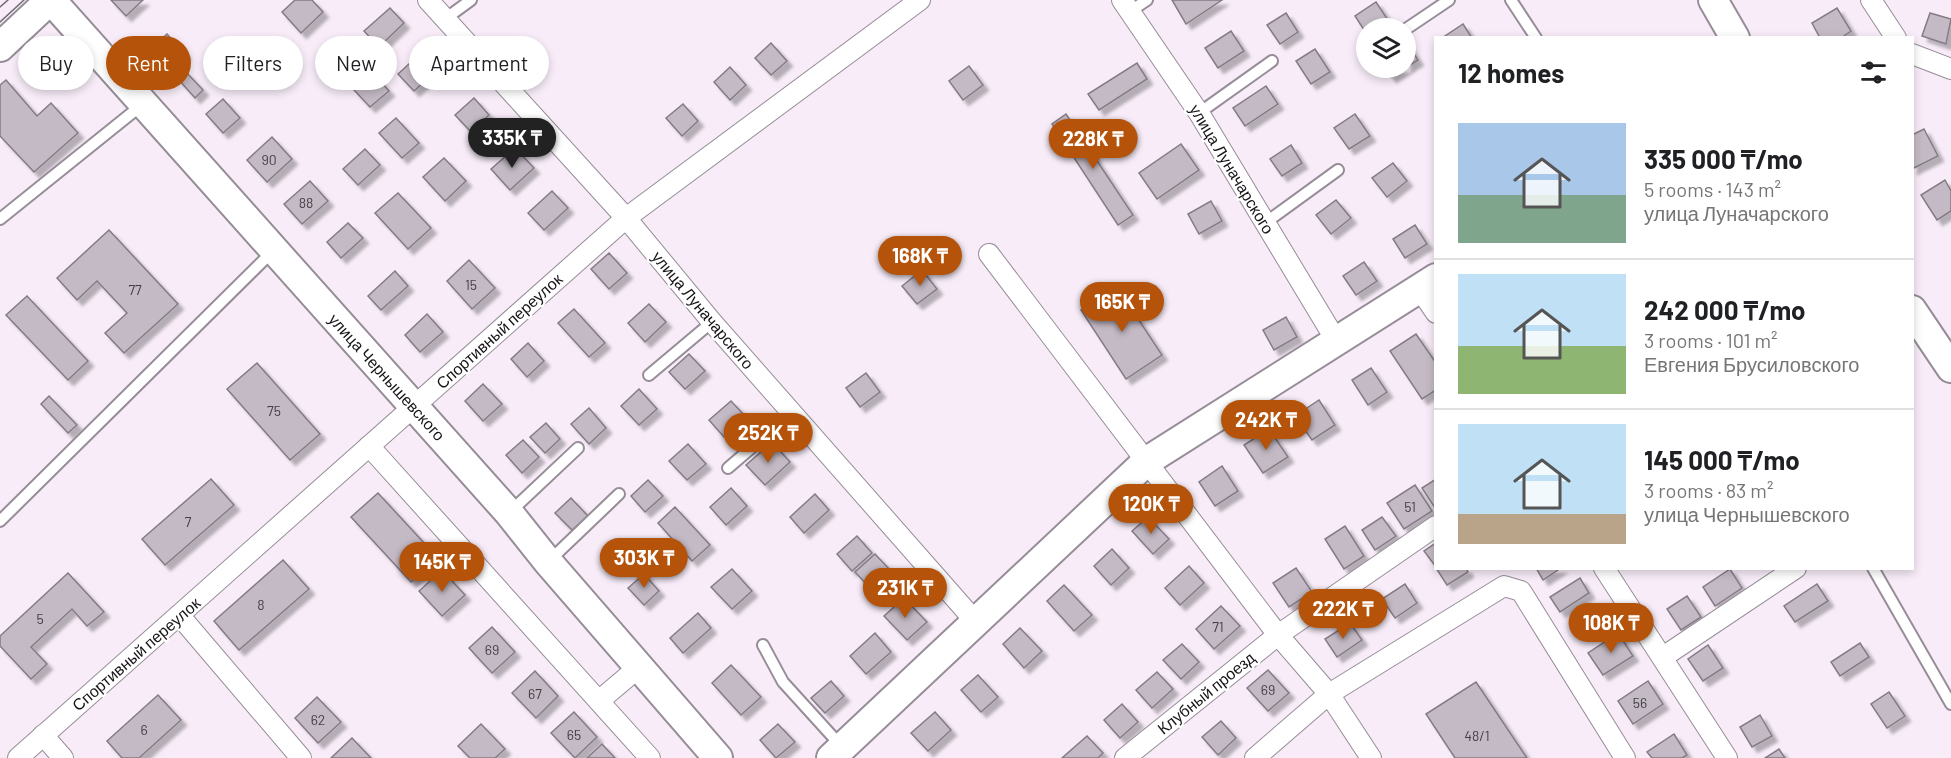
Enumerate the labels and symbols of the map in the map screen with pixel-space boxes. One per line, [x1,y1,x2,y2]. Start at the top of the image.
street label: улица Луначарского [1186,100,1279,237]
pin: 335K ₸ [463,118,561,169]
pin: 228K ₸ [1044,119,1142,170]
house number: 90 [261,151,277,168]
house number: 88 [299,194,313,211]
pin: 168K ₸ [871,236,969,287]
street label: улица Луначарского [649,247,758,372]
street label: Спортивный переулок [432,268,566,392]
house number: 15 [465,276,477,293]
house number: 77 [128,281,142,298]
pin: 165K ₸ [1073,282,1171,333]
street label: улица Чернышевского [325,309,450,444]
pin: 242K ₸ [1217,400,1315,451]
house number: 75 [267,402,281,419]
pin: 252K ₸ [719,413,817,464]
pin: 120K ₸ [1102,484,1200,535]
house number: 51 [1404,498,1416,515]
house number: 7 [185,513,192,530]
pin: 303K ₸ [595,538,693,589]
pin: 145K ₸ [393,542,491,593]
pin: 231K ₸ [856,568,954,619]
pin: 222K ₸ [1294,589,1392,640]
street label: Спортивный переулок [68,592,204,714]
house number: 8 [257,596,265,613]
pin: 108K ₸ [1562,603,1660,654]
house number: 5 [36,610,44,627]
house number: 71 [1212,618,1224,635]
house number: 69 [485,641,499,658]
street label: Клубный проезд [1153,647,1259,738]
house number: 69 [1261,681,1275,698]
house number: 67 [528,685,542,702]
house number: 56 [1633,694,1647,711]
house number: 62 [311,711,325,728]
house number: 6 [140,721,148,738]
house number: 65 [567,726,581,743]
house number: 48/1 [1464,727,1490,744]

